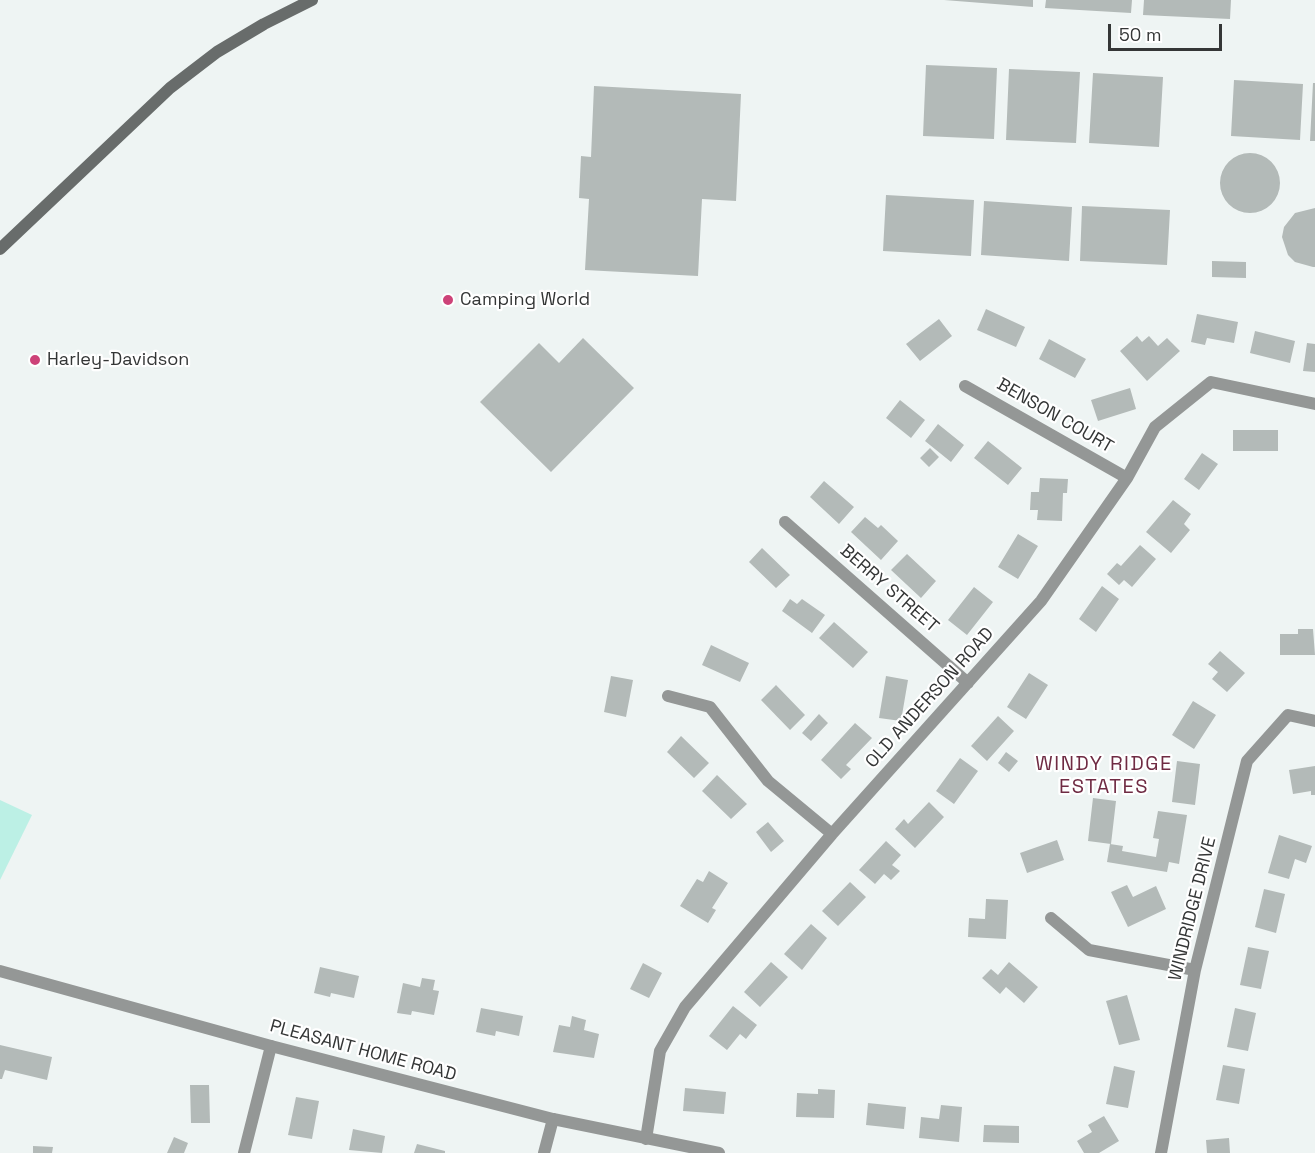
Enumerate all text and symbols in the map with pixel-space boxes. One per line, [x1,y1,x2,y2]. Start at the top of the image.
scale bar [1111,12,1225,50]
text: 50 m [1119,23,1161,46]
place label: Camping World [460,289,590,311]
marker: Camping World [441,293,455,307]
place label: Harley-Davidson [47,349,189,371]
marker: Harley-Davidson [28,353,42,367]
street label: BENSON COURT [993,374,1117,458]
street label: BERRY STREET [835,540,943,638]
street label: OLD ANDERSON ROAD [861,623,999,773]
district label: WINDY RIDGE ESTATES [1035,753,1173,800]
street label: WINDRIDGE DRIVE [1165,835,1221,983]
street label: PLEASANT HOME ROAD [267,1016,459,1086]

